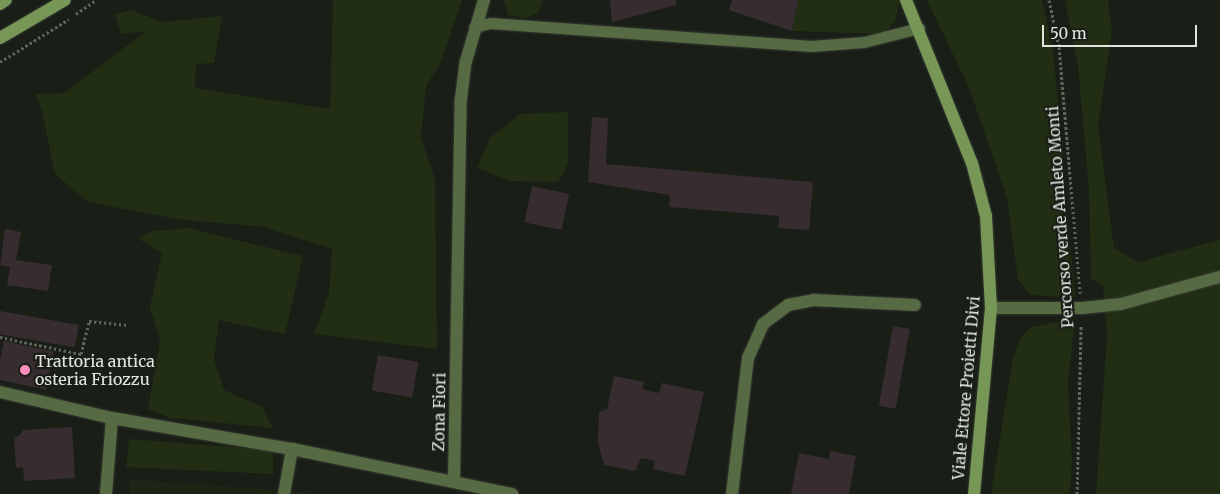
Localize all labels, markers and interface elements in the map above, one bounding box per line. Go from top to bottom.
scale bar [1045,15,1200,47]
text: 50 m [1050,24,1087,43]
street label: Percorso verde Amleto Monti [1043,105,1077,329]
street label: Viale Ettore Proietti Divi [948,295,984,481]
place label: Trattoria antica osteria Friozzu [35,351,155,389]
marker: Trattoria antica osteria Friozzu [19,364,31,376]
street label: Zona Fiori [429,372,449,452]

